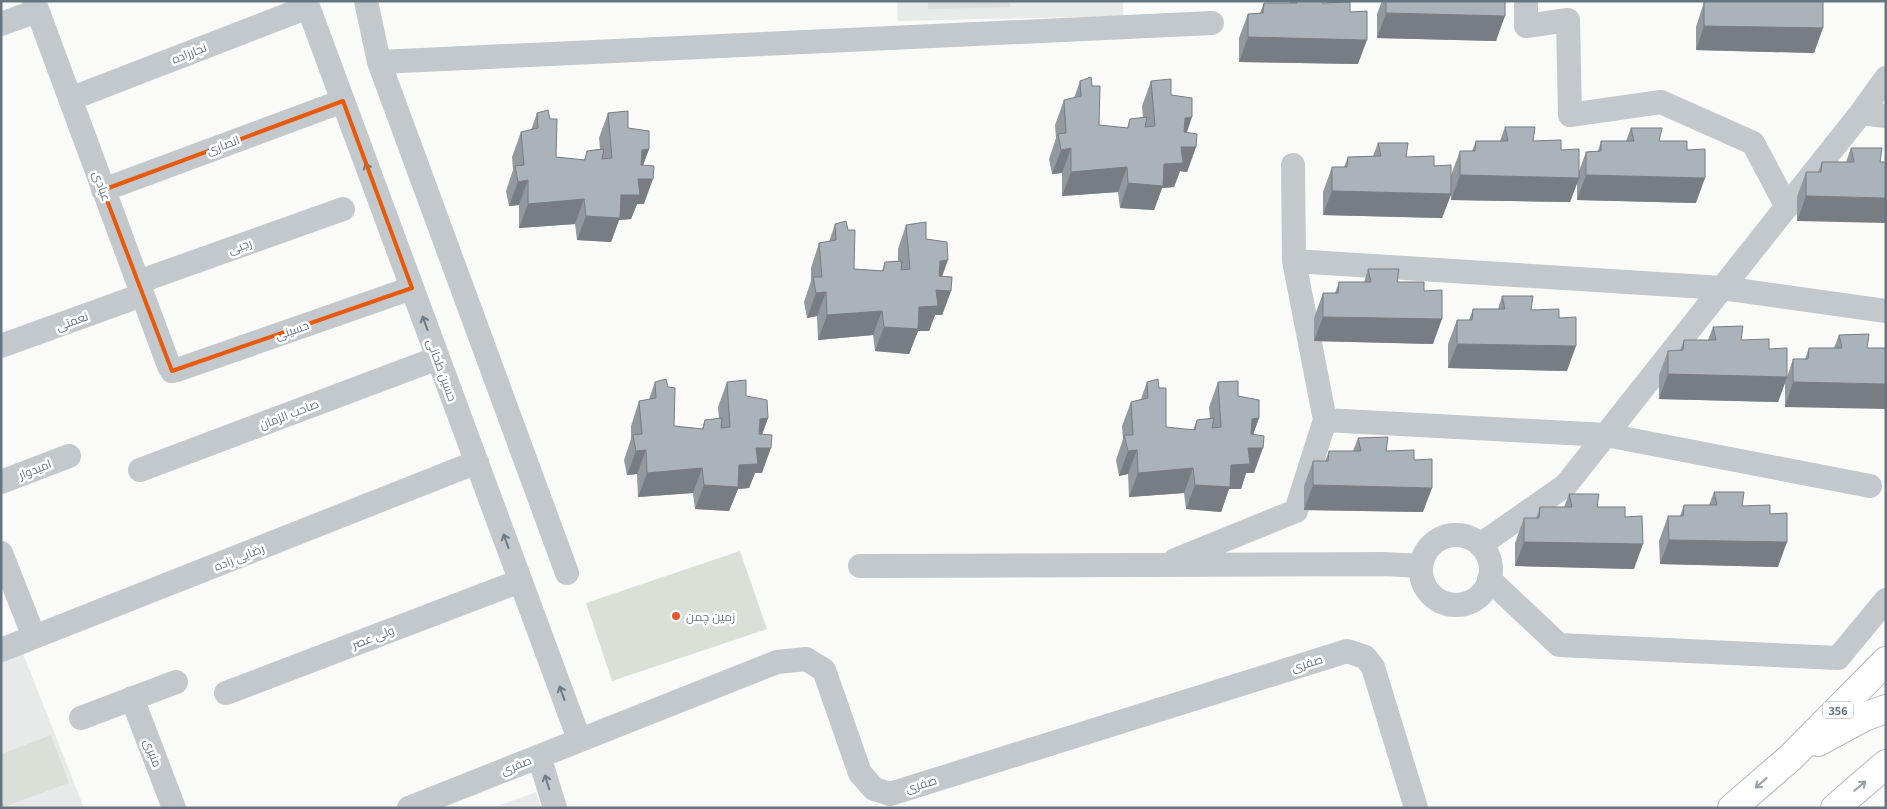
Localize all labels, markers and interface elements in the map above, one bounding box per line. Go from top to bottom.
street label: نجارزاده [169,39,209,67]
street label: انصاری [204,131,242,159]
one-way arrow [363,163,372,179]
street label: عبادی [89,169,115,203]
street label: رجبی [226,234,254,258]
street label: نعمتی [54,307,90,335]
one-way arrow [420,315,429,331]
street label: حسینی [273,316,311,344]
street label: حسین طحانی [423,336,461,404]
street label: صاحب الزمان [257,395,321,433]
street label: امیدوار [15,455,54,483]
one-way arrow [501,534,510,549]
street label: رضایی زاده [211,539,267,575]
place label: زمین چمن [686,608,735,626]
marker: زمین چمن [670,610,682,622]
street label: ولی عصر [348,621,397,653]
street label: صفری [1289,650,1325,676]
one-way arrow [557,686,566,701]
road number: 356 [1823,702,1853,718]
street label: منیری [140,736,166,770]
street label: صفری [498,751,534,779]
street label: صفری [903,771,939,797]
one-way arrow [542,774,552,790]
one-way arrow [1754,777,1767,789]
one-way arrow [1854,780,1867,792]

